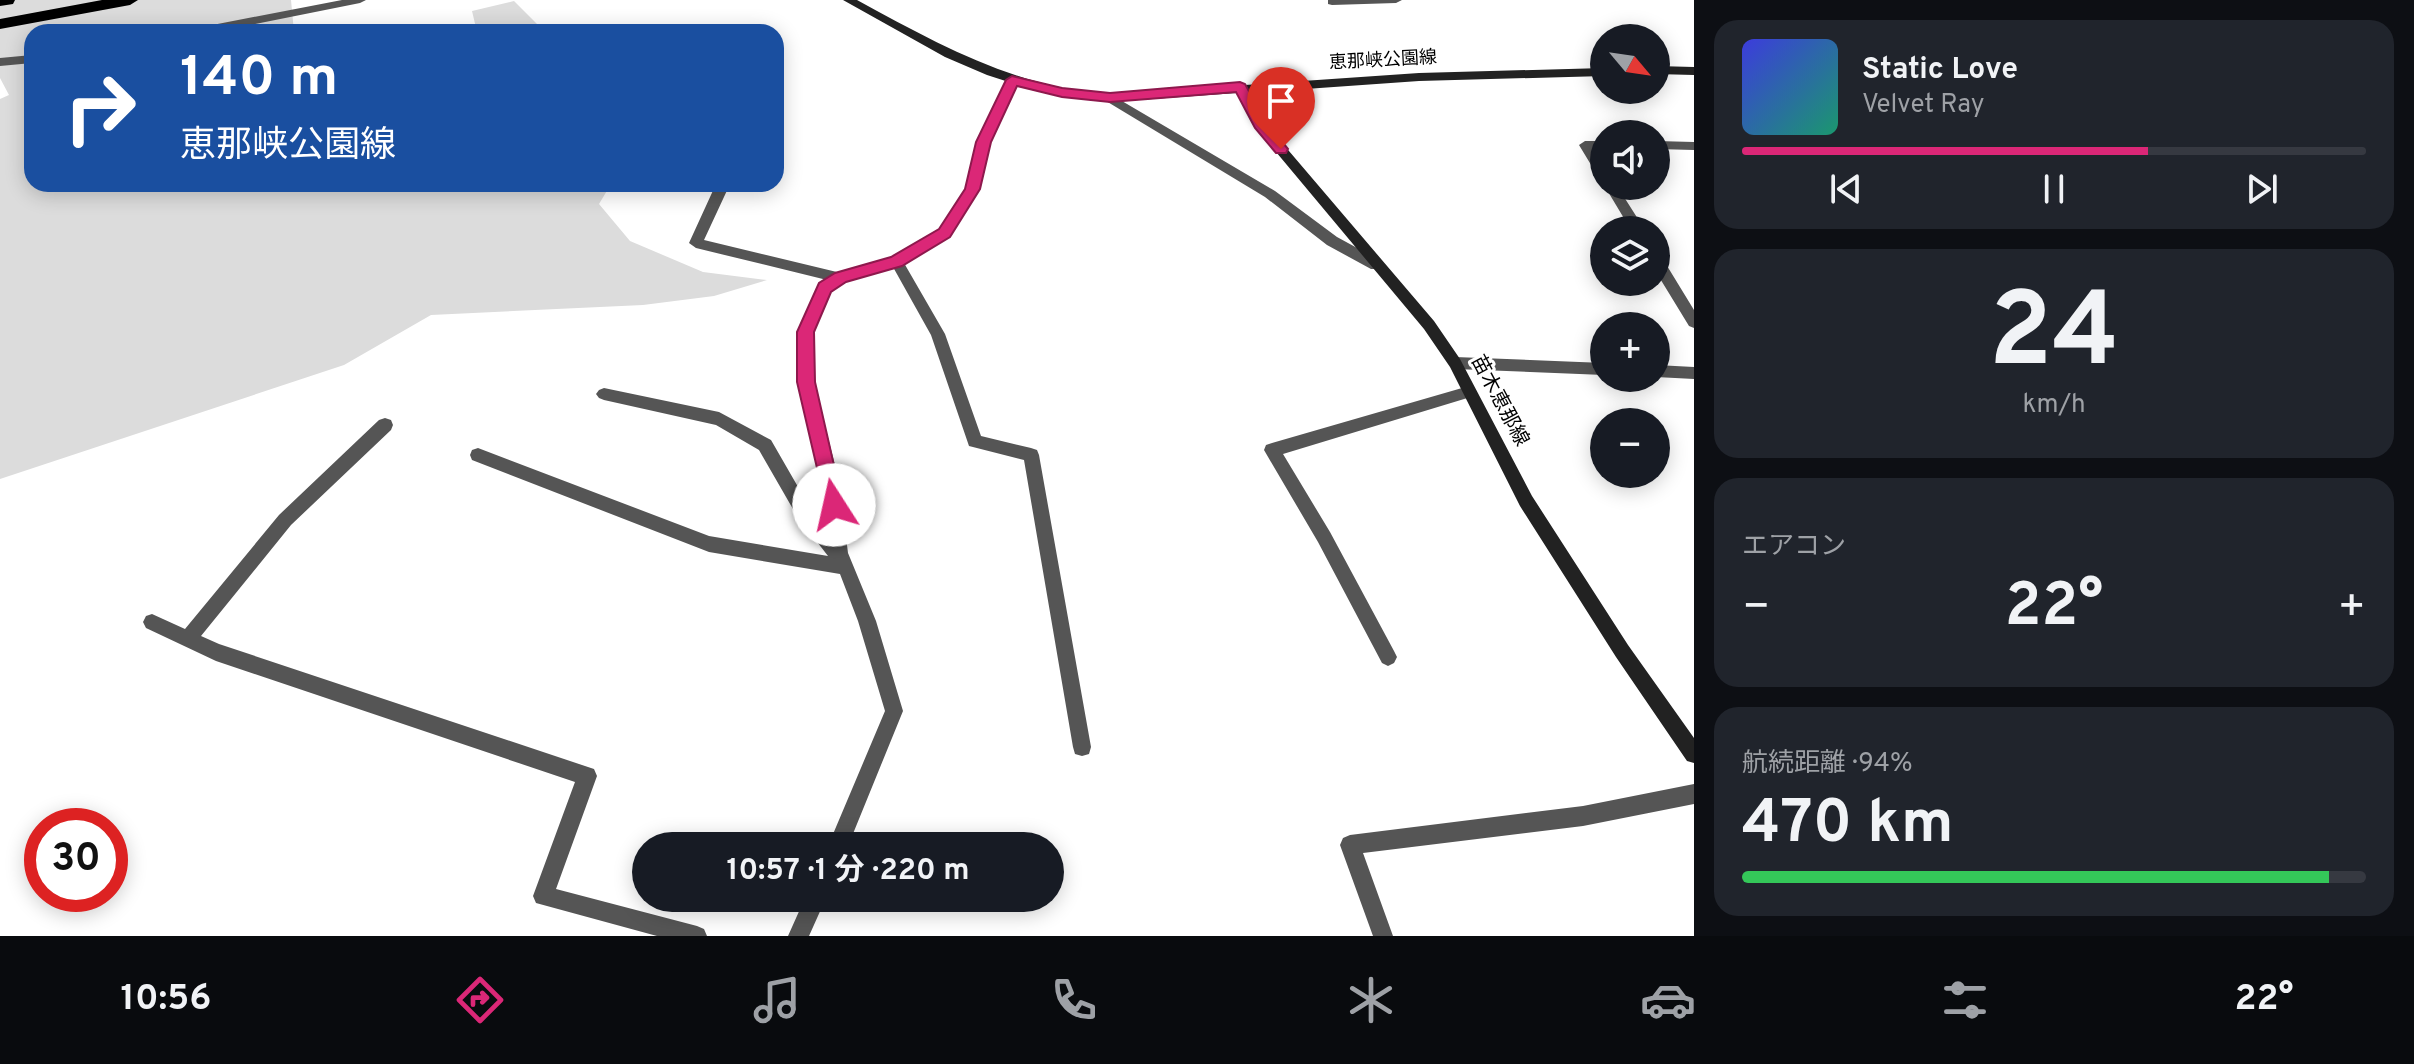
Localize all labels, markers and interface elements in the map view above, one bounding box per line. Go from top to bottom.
north arrow [1590,24,1670,104]
map controls [1590,24,1670,488]
text: 140 m [180,45,338,115]
street label: 恵那峡公園線 [1328,47,1438,75]
text: Static Love [1862,52,2018,89]
icon: right [48,56,152,160]
pin [1247,67,1315,149]
icon: arrive [1259,79,1303,123]
text: Velvet Ray [1862,89,1985,122]
button: sound [1590,120,1670,200]
text: 恵那峡公園線 [180,124,396,170]
icon: previous [1824,167,1868,211]
icon: pause [2032,167,2076,211]
icon: next [2240,167,2284,211]
button: layers [1590,216,1670,296]
text: 24 [1989,271,2119,403]
button: + [1590,312,1670,392]
street label: 苗木恵那線 [1464,351,1534,451]
text: km/h [2022,389,2086,422]
button: − [1590,408,1670,488]
position arrow [792,463,876,547]
text: エアコン [1742,531,1846,564]
text: 22° [2005,571,2103,647]
text: − [1742,581,1770,637]
text: + [2338,581,2366,637]
text: 航続距離 · 94% [1742,748,1913,781]
text: 470 km [1742,788,1954,864]
speed limit sign: 30 [24,808,128,912]
text: 10:57 · 1 分 · 220 m [726,853,970,890]
icon: directions [452,972,508,1028]
icon: music [749,972,805,1028]
icon: phone [1046,972,1102,1028]
icon: climate [1343,972,1399,1028]
icon: car [1640,972,1696,1028]
icon: filters [1937,972,1993,1028]
text: 10:56 [121,977,211,1023]
text: 22° [2234,977,2293,1023]

